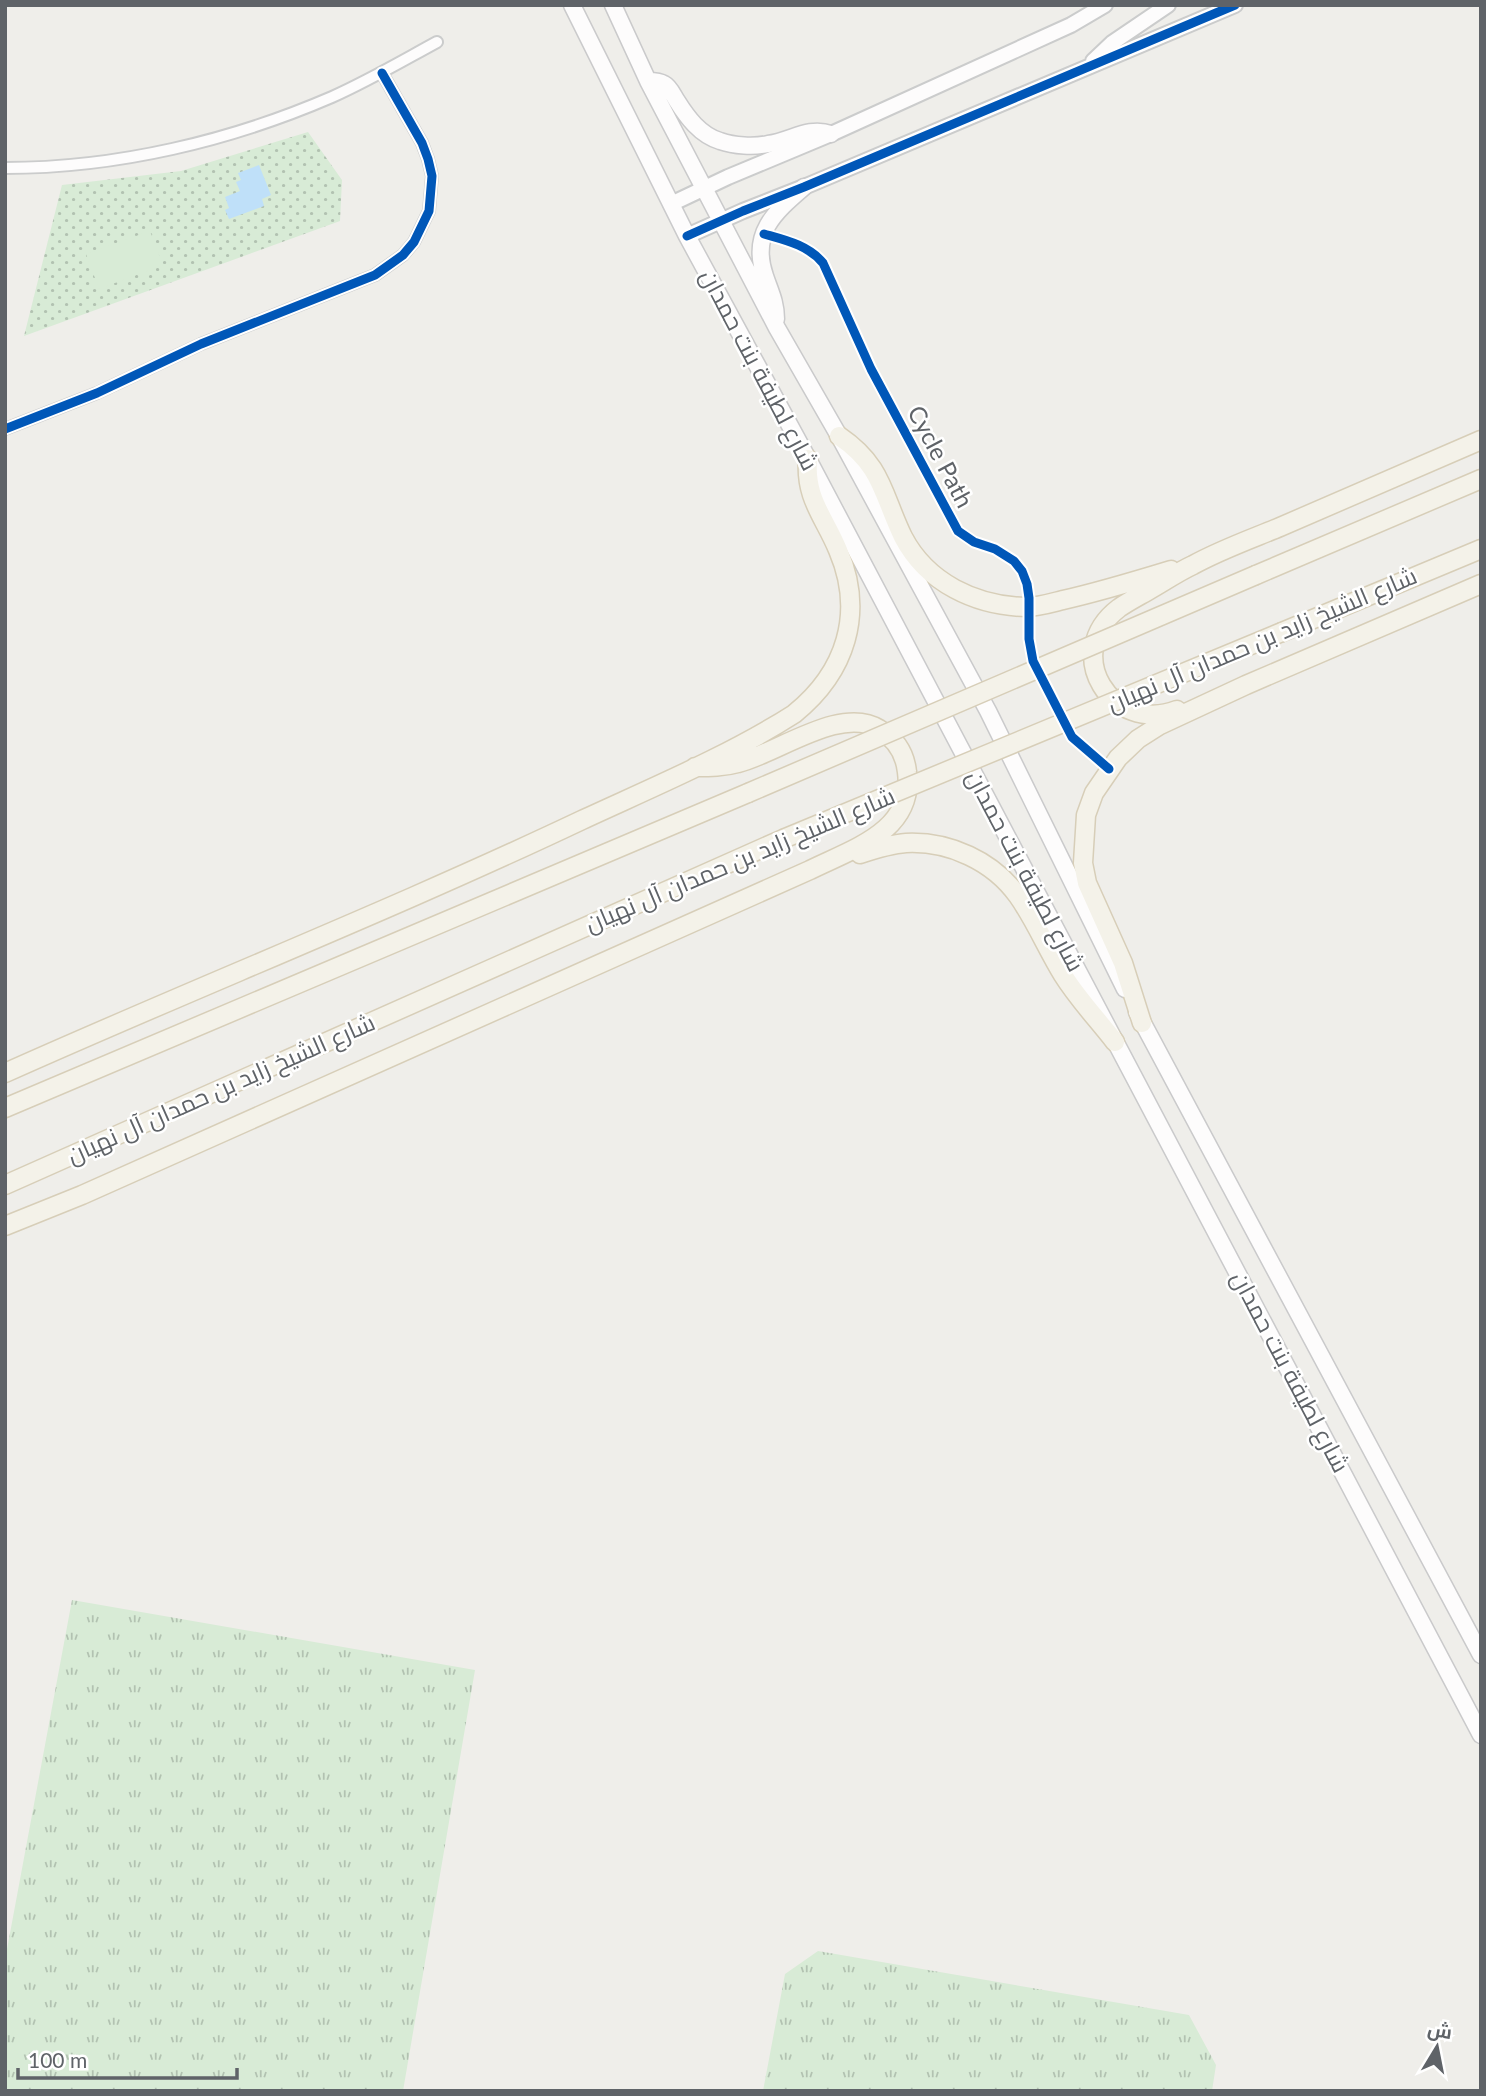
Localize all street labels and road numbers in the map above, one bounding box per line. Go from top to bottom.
street label: شارع لطيفة بنت حمدان [692,264,826,476]
street label: Cycle Path [902,400,980,512]
street label: شارع الشيخ زايد بن حمدان آل نهيان [1102,560,1422,720]
street label: شارع لطيفة بنت حمدان [958,765,1092,977]
street label: شارع الشيخ زايد بن حمدان آل نهيان [580,780,900,940]
street label: شارع الشيخ زايد بن حمدان آل نهيان [62,1006,380,1172]
street label: شارع لطيفة بنت حمدان [1223,1266,1357,1478]

